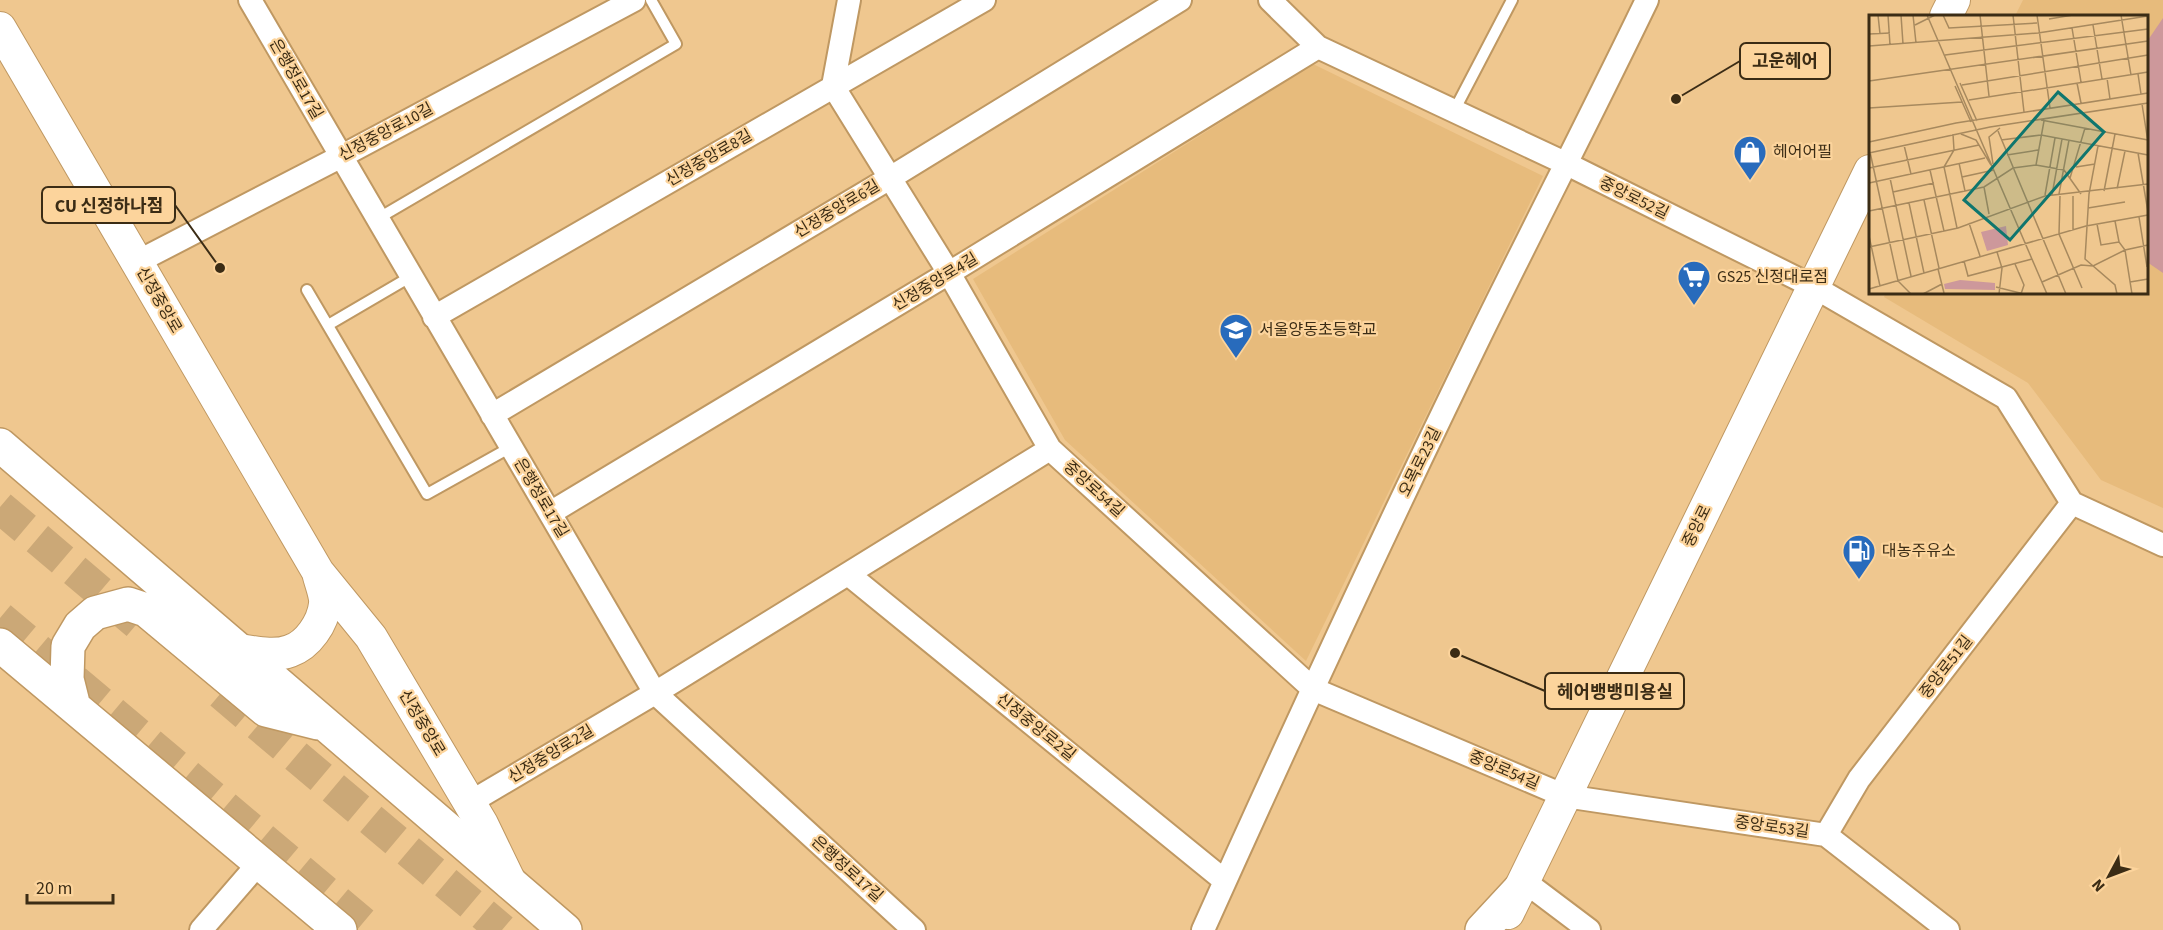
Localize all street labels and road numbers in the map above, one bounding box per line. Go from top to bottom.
street label: 은행정로17길 [264,35,328,123]
street label: 신정중앙로10길 [335,98,437,166]
street label: 신정중앙로8길 [662,124,756,192]
street label: 중앙로52길 [1596,172,1672,224]
street label: 신정중앙로6길 [790,175,884,243]
street label: 신정중앙로4길 [888,248,982,316]
street label: 신정중앙로 [131,263,187,338]
street label: 오목로23길 [1394,424,1446,500]
street label: 은행정로17길 [509,454,573,542]
street label: 중앙로54길 [1059,456,1129,522]
street label: 중앙로 [1677,501,1717,551]
street label: 중앙로51길 [1914,631,1978,703]
street label: 신정중앙로 [394,686,451,760]
street label: 신정중앙로2길 [992,688,1080,766]
street label: 신정중앙로2길 [504,720,598,788]
street label: 중앙로54길 [1465,745,1543,795]
street label: 중앙로53길 [1733,811,1811,843]
street label: 은행정로17길 [806,831,888,907]

